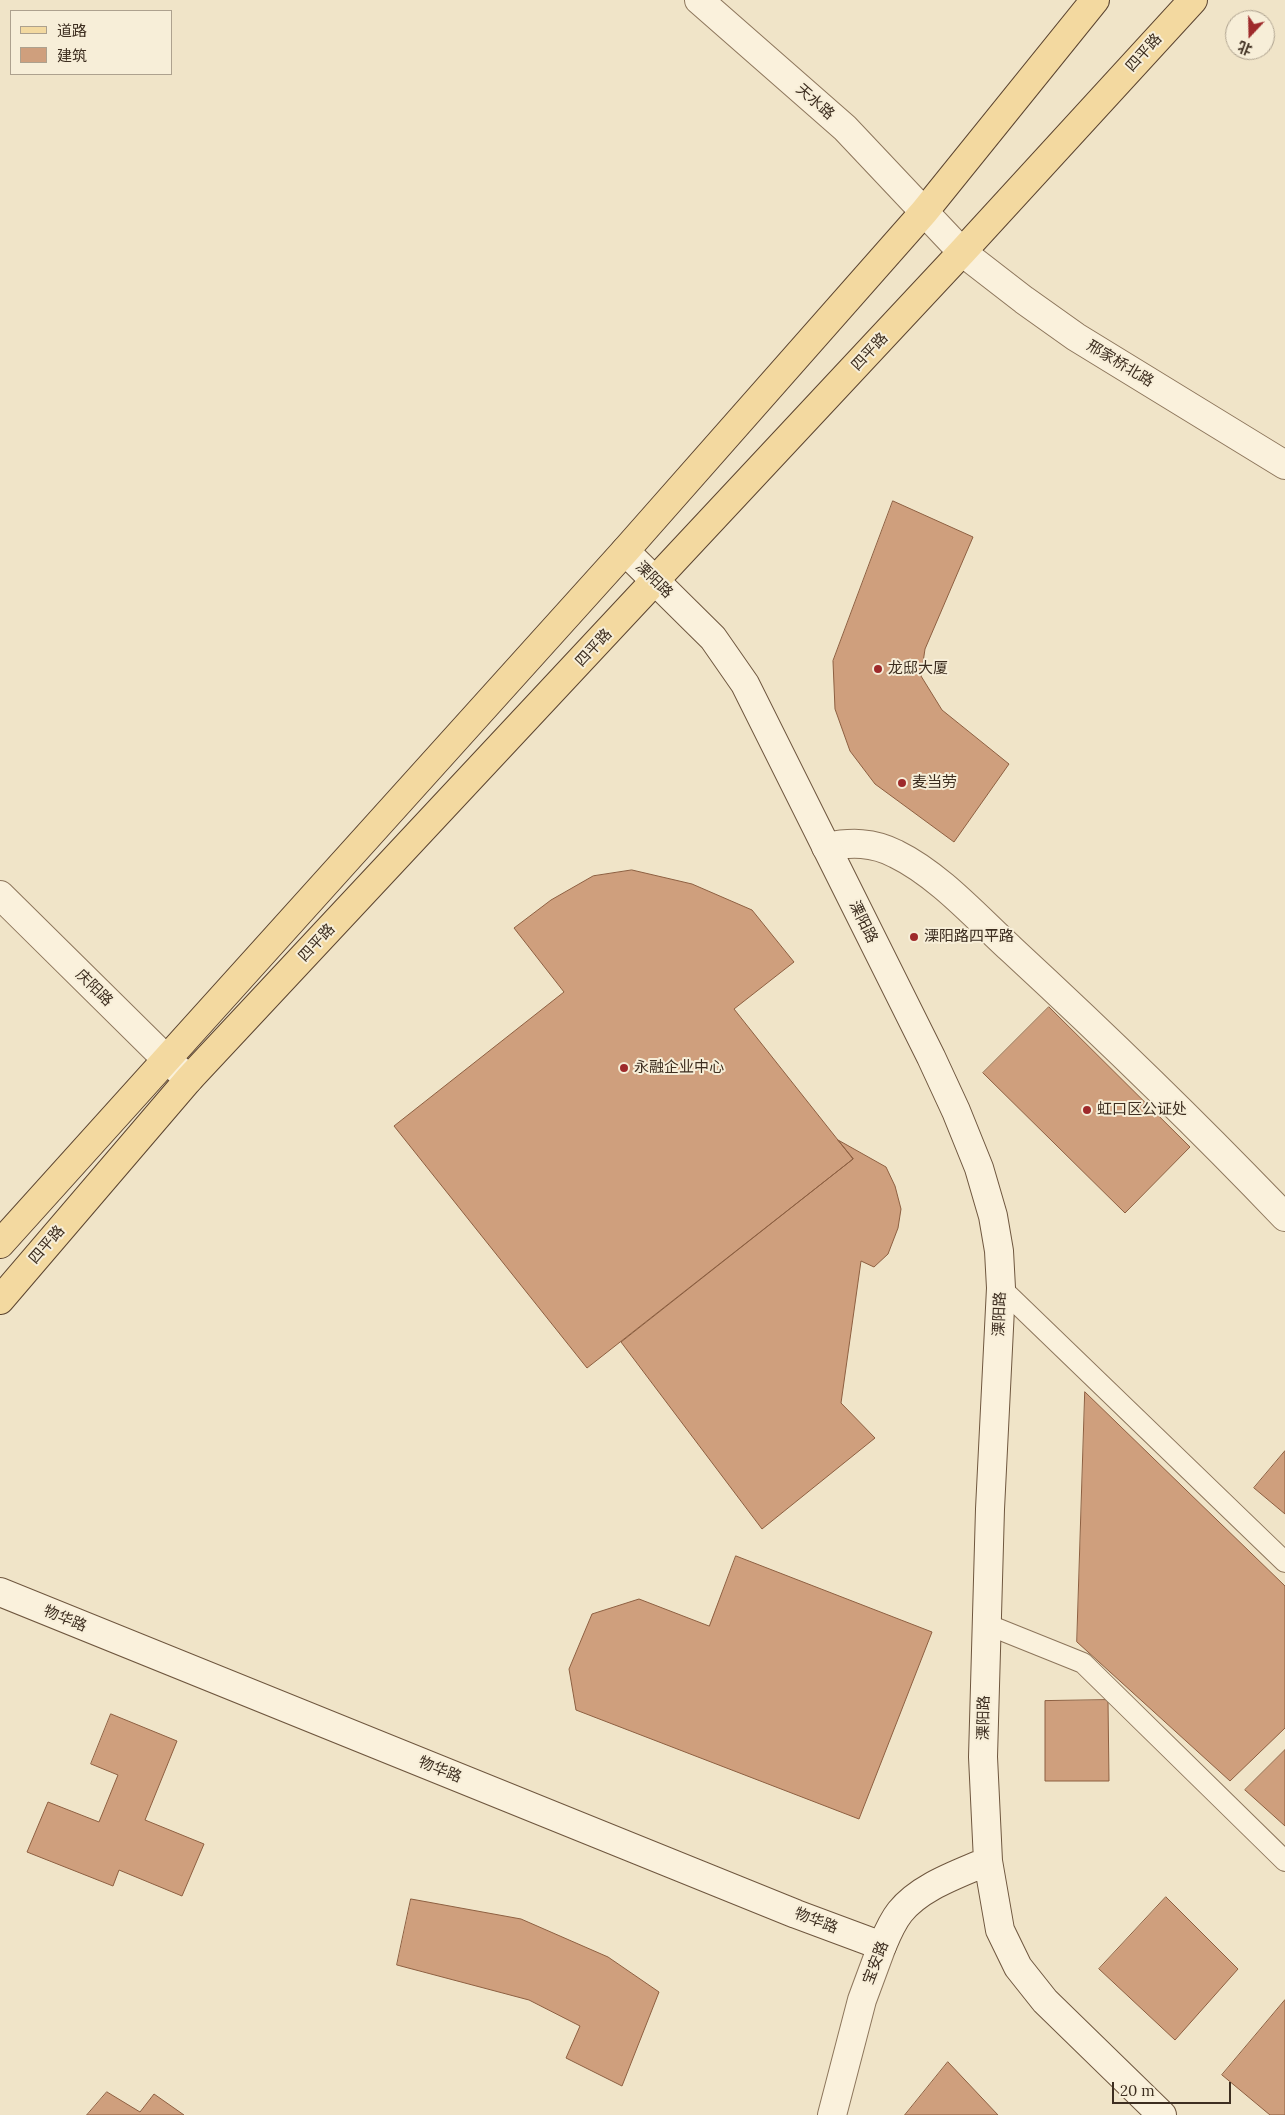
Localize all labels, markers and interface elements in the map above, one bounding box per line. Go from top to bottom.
legend [10,10,172,75]
north arrow [1225,10,1275,60]
text: 道路 [57,21,87,40]
street label: 四平路 [1122,30,1166,76]
text: 北 [1235,37,1255,59]
text: 建筑 [57,46,87,65]
street label: 天水路 [792,80,838,124]
street label: 四平路 [848,329,892,375]
street label: 邢家桥北路 [1083,337,1157,391]
street label: 溧阳路 [632,558,676,602]
street label: 四平路 [572,625,616,671]
place label: 龙邸大厦 [888,660,948,678]
marker: 龙邸大厦 [872,663,884,675]
place label: 麦当劳 [912,774,957,792]
marker: 麦当劳 [896,777,908,789]
street label: 溧阳路 [845,898,881,946]
street label: 四平路 [295,920,339,966]
place label: 溧阳路四平路 [924,928,1014,946]
marker: 溧阳路四平路 [908,931,920,943]
street label: 庆阳路 [72,966,116,1010]
place label: 永融企业中心 [634,1059,724,1077]
marker: 永融企业中心 [618,1062,630,1074]
place label: 虹口区公证处 [1097,1101,1187,1119]
marker: 虹口区公证处 [1081,1104,1093,1116]
street label: 四平路 [25,1222,69,1268]
street label: 溧阳路 [990,1291,1010,1337]
street label: 物华路 [41,1602,89,1636]
street label: 溧阳路 [975,1695,993,1741]
street label: 物华路 [416,1753,464,1787]
street label: 物华路 [792,1905,840,1937]
street label: 宝安路 [860,1939,892,1987]
scale bar [1115,2072,1234,2104]
text: 20 m [1120,2081,1155,2100]

